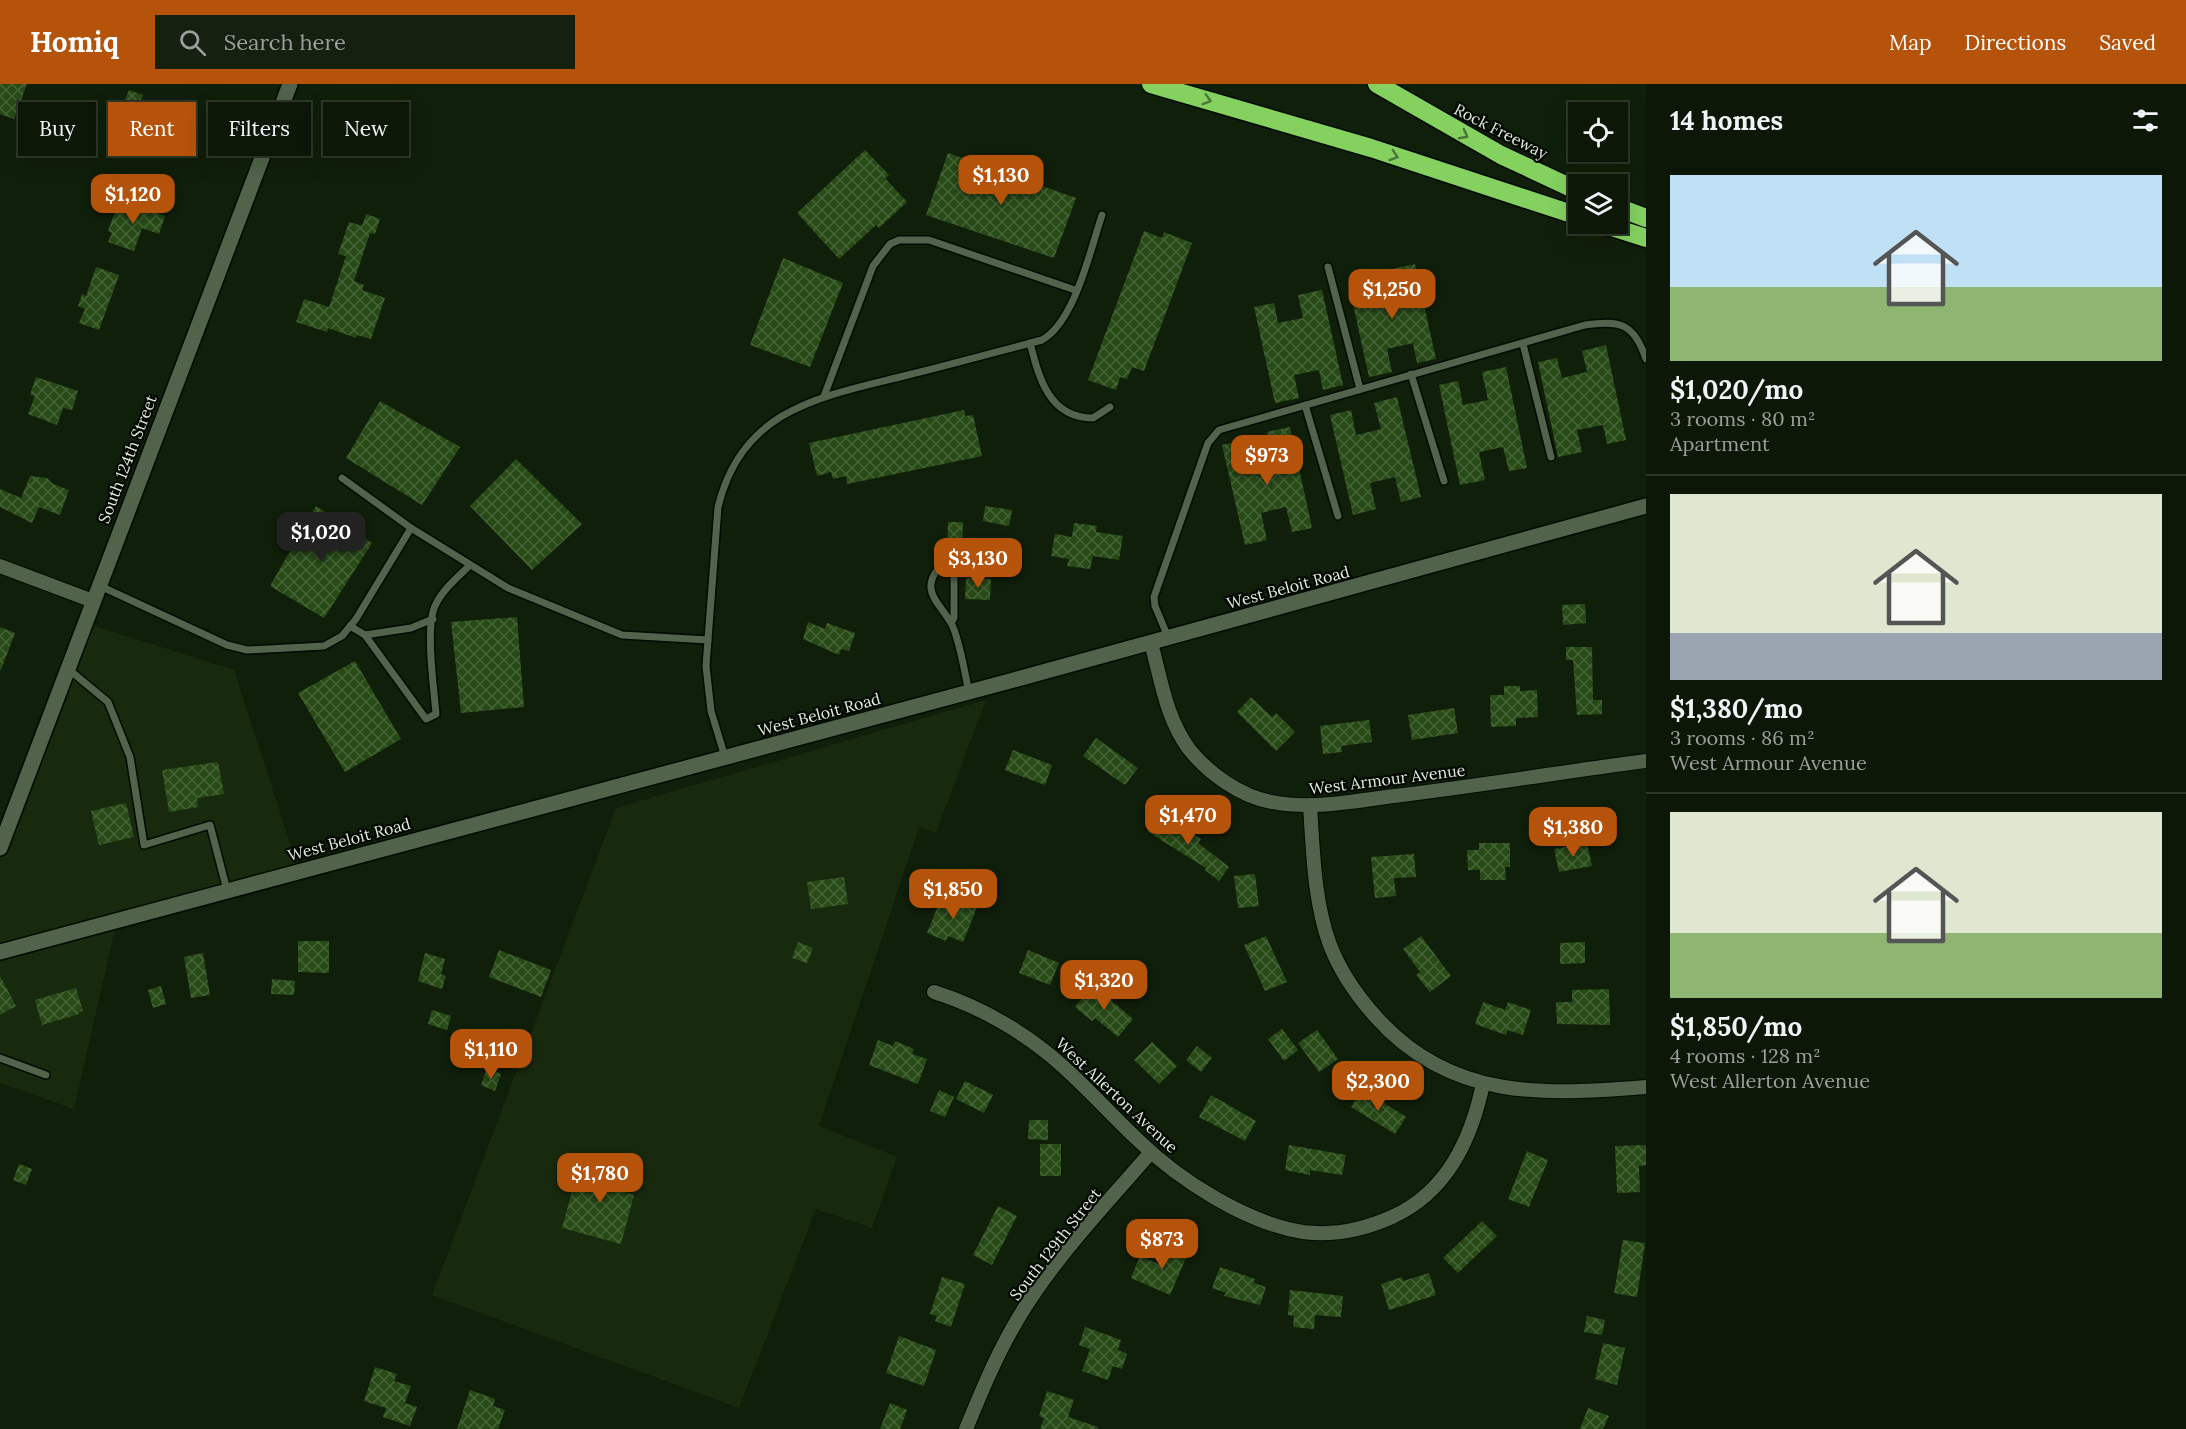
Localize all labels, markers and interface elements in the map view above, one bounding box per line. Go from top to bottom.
search box [155,15,575,69]
text: Homiq [30,24,119,60]
icon: search [176,26,209,59]
text: Search here [224,28,346,56]
text: Map [1889,29,1932,56]
text: Directions [1965,29,2066,56]
text: Saved [2099,29,2156,56]
one-way arrow [1202,93,1212,105]
street label: Rock Freeway [1451,99,1552,163]
chip: Buy [18,102,96,156]
chip: Rent [108,102,196,156]
chip: Filters [208,102,311,156]
chip: New [323,102,409,156]
map controls [1568,102,1628,234]
button: locate [1568,102,1628,162]
text: 14 homes [1670,104,1783,137]
icon: filters [2129,104,2162,137]
one-way arrow [1457,128,1468,139]
one-way arrow [1388,149,1399,161]
pin: $1,130 [952,155,1050,206]
text: $1,130 [973,162,1029,187]
pin: $1,120 [84,174,182,225]
button: layers [1568,174,1628,234]
text: $1,120 [105,181,161,206]
icon: home [1862,214,1970,322]
pin: $1,250 [1343,269,1441,320]
text: $1,250 [1362,276,1422,301]
text: $1,020/mo [1670,373,1803,406]
street label: South 124th Street [93,391,161,526]
text: 3 rooms · 80 m² [1670,406,1815,431]
text: Apartment [1670,431,1770,456]
pin: $973 [1231,435,1303,486]
text: $973 [1245,442,1289,467]
pin: $1,020 [272,512,370,563]
text: $1,020 [291,519,351,544]
icon: home [1862,533,1970,641]
pin: $3,130 [929,538,1027,589]
text: $3,130 [948,545,1008,570]
street label: West Beloit Road [1224,561,1352,613]
street label: West Beloit Road [755,688,883,740]
text: $1,380/mo [1670,692,1803,725]
text: 3 rooms · 86 m² [1670,725,1815,750]
text: West Armour Avenue [1670,750,1867,775]
street label: West Armour Avenue [1308,759,1467,799]
pin: $1,470 [1139,795,1237,846]
text: $1,470 [1159,802,1217,827]
pin: $1,380 [1524,807,1622,858]
street label: West Beloit Road [285,813,413,865]
text: $1,380 [1543,814,1603,839]
icon: home [1862,851,1970,959]
pin: $1,850 [904,869,1002,920]
text: $1,850 [923,876,983,901]
pin: $1,320 [1055,960,1153,1011]
text: $1,320 [1074,967,1134,992]
text: $1,850/mo [1670,1010,1802,1043]
pin: $1,110 [442,1029,540,1080]
street label: West Allerton Avenue [1052,1033,1183,1157]
text: $1,110 [464,1036,518,1061]
text: 4 rooms · 128 m² [1670,1043,1821,1068]
pin: $2,300 [1329,1061,1427,1112]
text: $2,300 [1346,1068,1410,1093]
text: West Allerton Avenue [1670,1068,1870,1093]
pin: $1,780 [551,1153,649,1204]
text: $1,780 [571,1160,629,1185]
street label: South 129th Street [1005,1183,1106,1304]
pin: $873 [1126,1219,1198,1270]
text: $873 [1140,1226,1184,1251]

